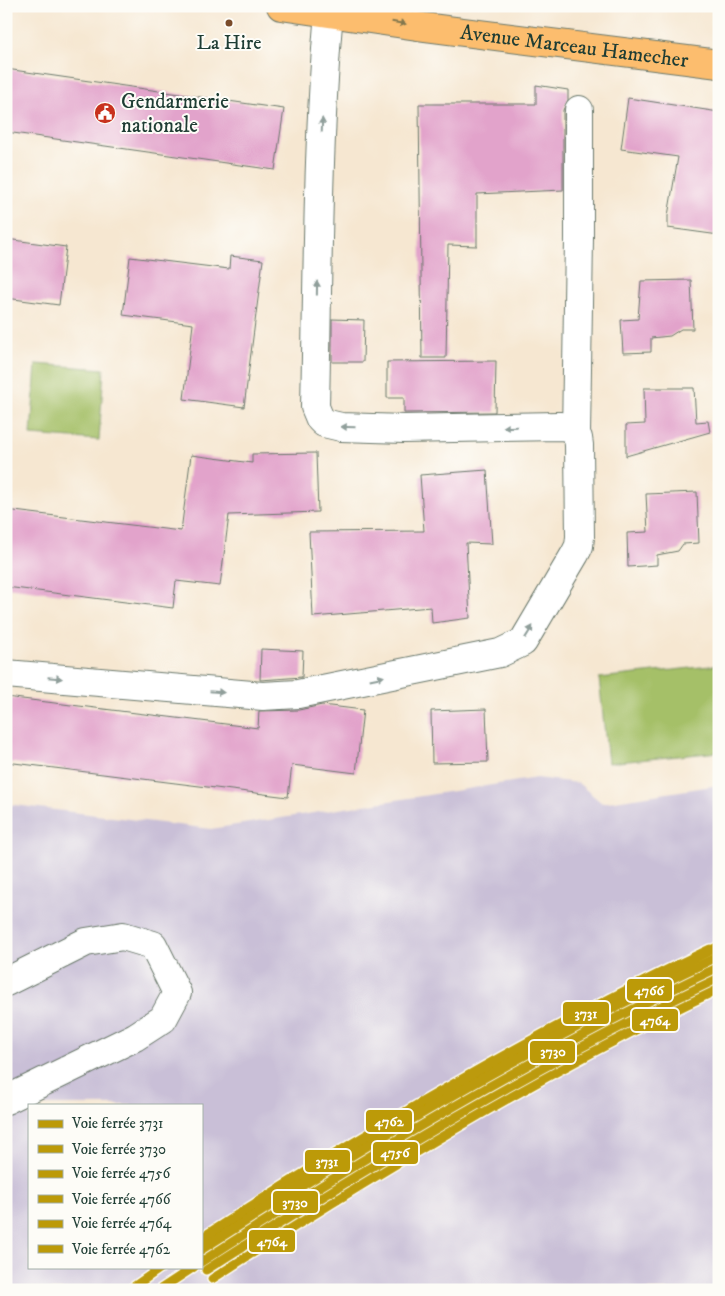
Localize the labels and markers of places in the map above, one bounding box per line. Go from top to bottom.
marker: La Hire [224,18,234,28]
place label: La Hire [197,31,261,56]
place label: Gendarmerie nationale [121,89,229,139]
public building icon: Gendarmerie nationale [93,101,117,125]

